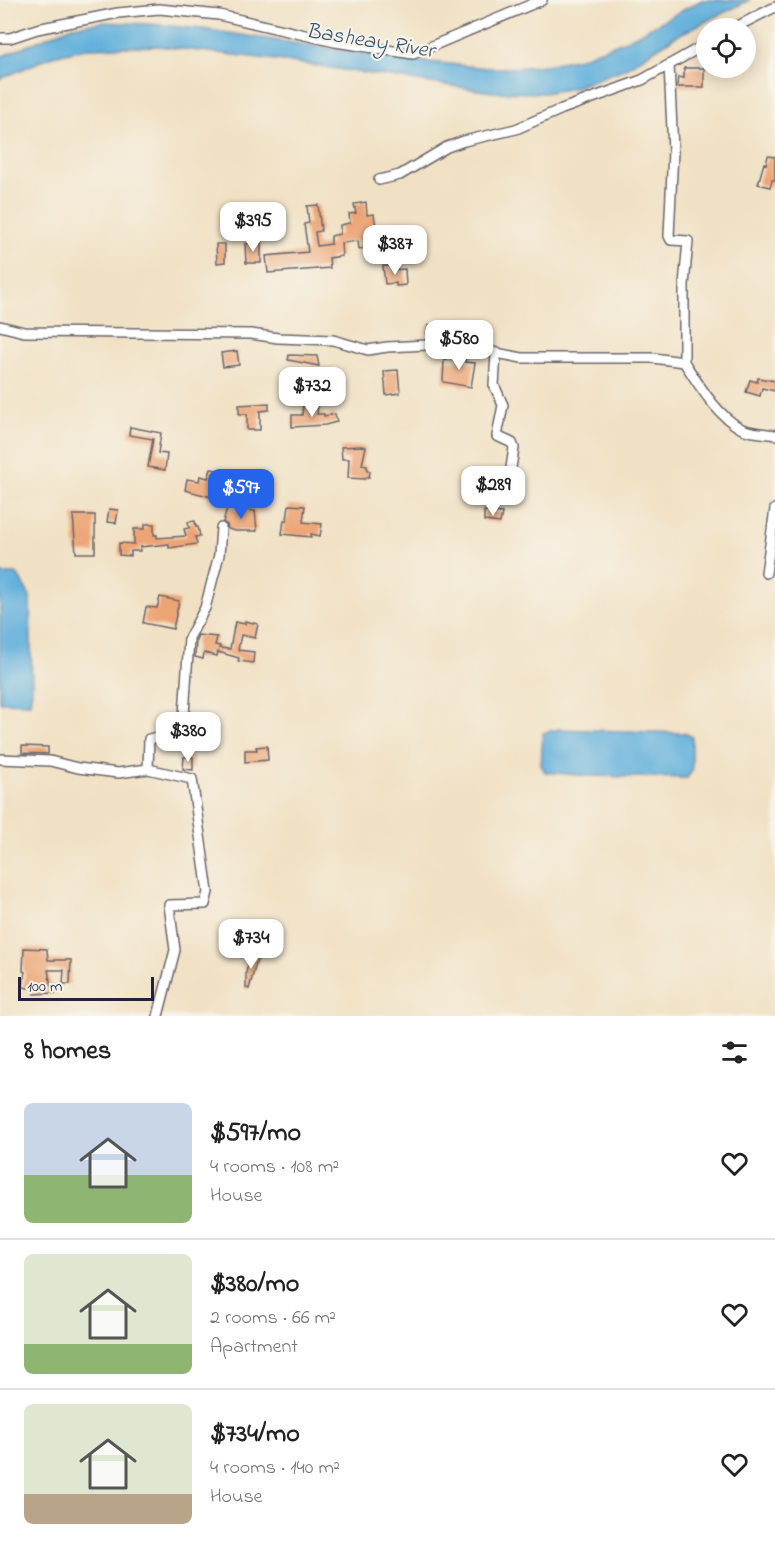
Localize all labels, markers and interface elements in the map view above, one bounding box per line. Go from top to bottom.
water label: Basheay River [303,16,440,68]
map controls [696,18,756,78]
button: locate [696,18,756,78]
pin: $395 [217,202,289,253]
text: $395 [234,207,272,236]
pin: $387 [359,225,431,276]
text: $387 [377,230,413,259]
pin: $580 [423,320,495,371]
text: $580 [439,325,479,354]
pin: $732 [276,367,348,418]
text: $732 [293,372,331,401]
pin: $289 [457,466,529,517]
pin: $597 [205,469,277,520]
text: $289 [475,471,511,500]
text: $597 [222,474,260,503]
pin: $380 [152,712,224,763]
text: $380 [170,717,206,746]
pin: $734 [215,919,287,970]
text: $734 [233,924,269,953]
scale bar [18,974,154,1001]
text: 100 m [27,975,62,999]
text: 8 homes [24,1033,111,1071]
icon: filters [718,1036,751,1069]
text: $597/mo [210,1115,301,1153]
icon: home [72,1127,144,1199]
icon: heart [718,1147,751,1180]
text: 4 rooms · 108 m² [210,1153,339,1182]
text: House [210,1182,263,1211]
text: $380/mo [210,1266,299,1304]
icon: home [72,1278,144,1350]
icon: heart [718,1298,751,1331]
text: 2 rooms · 66 m² [210,1304,336,1333]
text: Apartment [210,1333,298,1362]
text: $734/mo [210,1416,300,1454]
icon: home [72,1428,144,1500]
icon: heart [718,1448,751,1481]
text: 4 rooms · 140 m² [210,1454,340,1483]
text: House [210,1483,263,1512]

